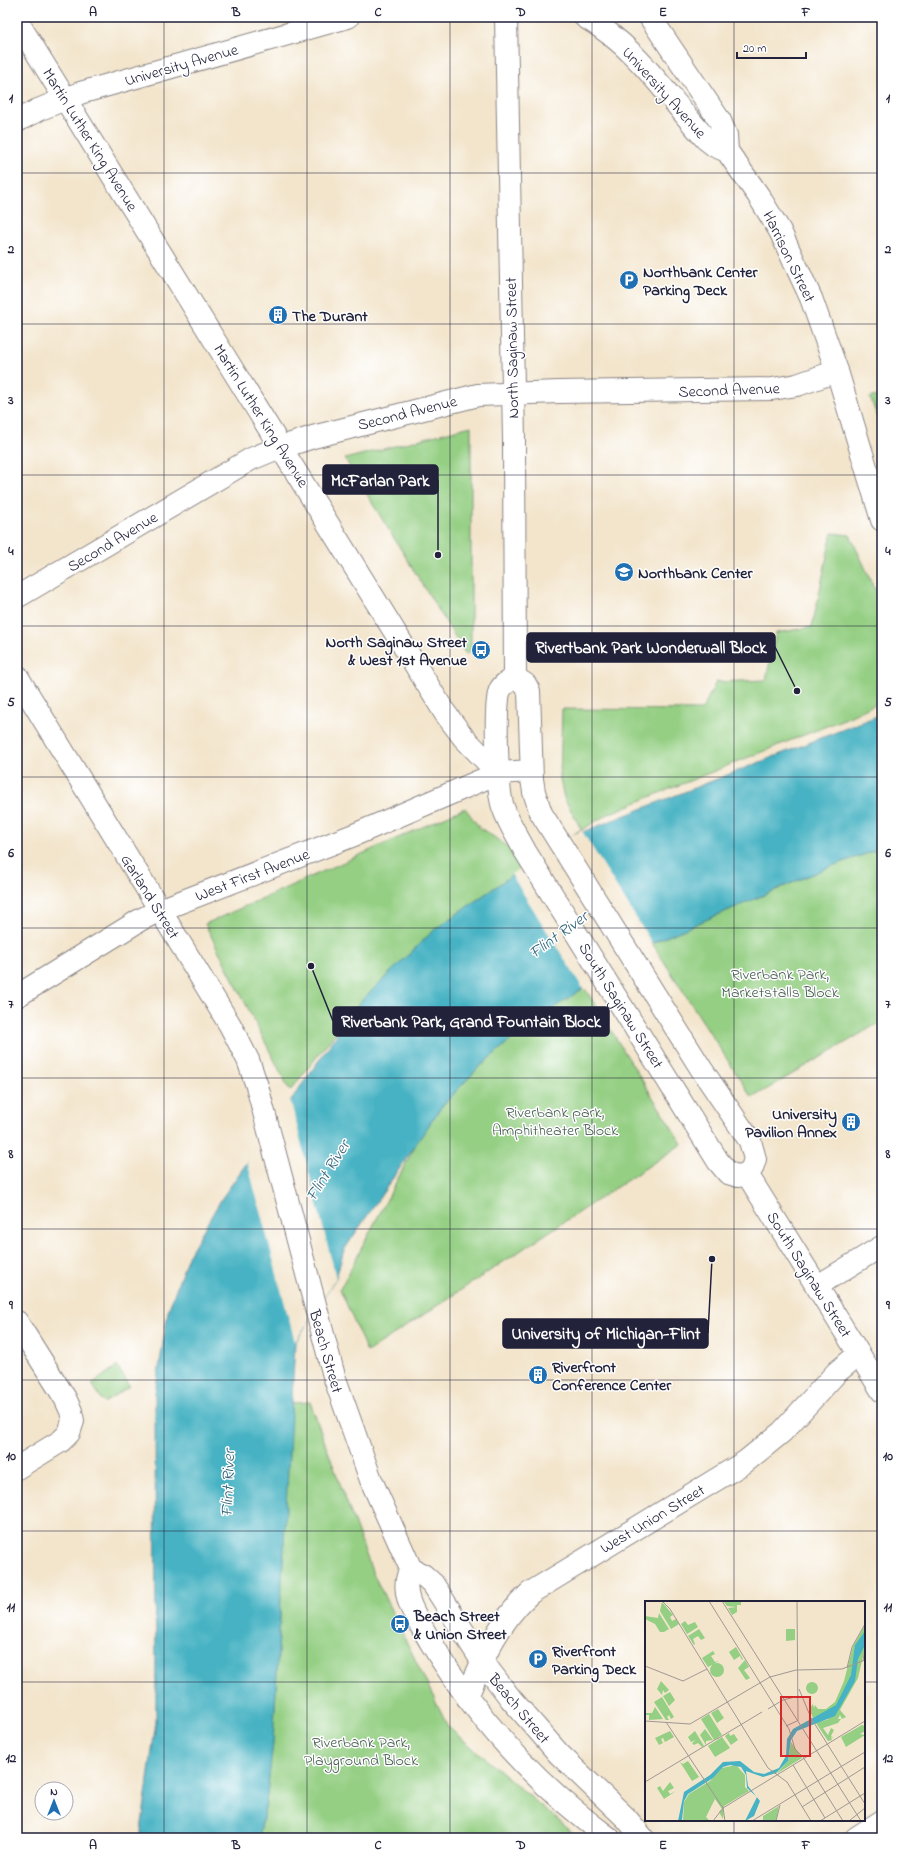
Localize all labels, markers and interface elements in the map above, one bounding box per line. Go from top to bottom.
text: A [89,3,97,22]
text: B [231,3,241,22]
text: C [374,3,382,22]
text: D [515,3,526,22]
text: E [659,3,667,22]
text: F [801,3,811,22]
scale bar [737,34,806,60]
street label: University Avenue [122,38,242,94]
text: 20 m [743,40,766,58]
street label: University Avenue [616,42,712,145]
street label: Martin Luther King Avenue [35,64,144,217]
text: 1 [9,89,14,108]
text: 1 [886,89,891,108]
street label: Harrison Street [756,207,821,307]
text: 2 [7,240,15,259]
text: 2 [884,240,892,259]
place label: Northbank Center Parking Deck [643,261,758,304]
parking icon: Northbank Center Parking Deck [618,269,640,291]
street label: North Saginaw Street [500,276,526,419]
building icon: The Durant [267,304,289,326]
place label: The Durant [292,305,368,329]
street label: Martin Luther King Avenue [206,340,315,493]
street label: Second Avenue [678,377,781,405]
street label: Second Avenue [355,390,460,438]
text: 3 [7,391,14,410]
text: 3 [884,391,891,410]
callout: McFarlan Park [323,465,438,494]
text: McFarlan Park [331,469,430,494]
street label: Second Avenue [63,506,163,579]
text: 4 [7,542,14,561]
text: 4 [884,542,891,561]
school or university icon: Northbank Center [613,561,635,583]
place label: Northbank Center [638,562,753,586]
place label: North Saginaw Street & West 1st Avenue [326,631,468,673]
callout: Rivertbank Park Wonderwall Block [527,633,775,662]
text: Rivertbank Park Wonderwall Block [535,636,767,661]
bus stop icon: North Saginaw Street & West 1st Avenue [470,639,492,661]
text: 5 [7,693,15,712]
text: 5 [884,693,892,712]
street label: West First Avenue [192,843,314,909]
text: 6 [7,844,14,863]
text: 6 [884,844,891,863]
street label: Garland Street [114,850,185,945]
water label: Flint River [524,904,596,965]
street label: South Saginaw Street [572,938,669,1074]
park label: Riverbank Park, Marketstalls Block [721,963,840,1005]
text: 7 [8,995,14,1014]
text: 7 [885,995,891,1014]
callout: Riverbank Park, Grand Fountain Block [333,1007,609,1036]
text: Riverbank Park, Grand Fountain Block [341,1010,602,1035]
park label: Riverbank park, Amphitheater Block [492,1101,619,1143]
place label: University Pavilion Annex [745,1103,837,1145]
building icon: University Pavilion Annex [840,1111,862,1133]
water label: Flint River [300,1133,358,1206]
text: 8 [8,1145,14,1164]
text: 8 [885,1145,891,1164]
street label: South Saginaw Street [760,1207,857,1343]
text: 9 [8,1296,14,1315]
text: 9 [885,1296,891,1315]
street label: Beach Street [301,1306,349,1397]
callout: University of Michigan-Flint [503,1319,708,1348]
text: University of Michigan-Flint [512,1322,701,1349]
place label: Riverfront Conference Center [551,1356,672,1398]
building icon: Riverfront Conference Center [527,1364,549,1386]
water label: Flint River [215,1446,242,1517]
text: 10 [6,1447,16,1466]
text: 10 [883,1447,893,1466]
street label: West Union Street [596,1479,711,1561]
text: 11 [7,1598,16,1617]
text: 11 [884,1598,893,1617]
inset map [645,1601,865,1821]
place label: Beach Street & Union Street [413,1605,507,1647]
bus stop icon: Beach Street & Union Street [389,1613,411,1635]
place label: Riverfront Parking Deck [551,1640,637,1683]
parking icon: Riverfront Parking Deck [527,1648,549,1670]
street label: Beach Street [481,1668,556,1750]
park label: Riverbank Park, Playground Block [304,1731,419,1773]
text: 12 [6,1749,17,1768]
text: 12 [883,1749,894,1768]
north arrow [34,1781,74,1821]
text: N [50,1784,58,1800]
text: A [89,1836,97,1855]
text: B [231,1836,241,1855]
text: C [374,1836,382,1855]
text: D [515,1836,526,1855]
text: E [659,1836,667,1855]
text: F [801,1836,811,1855]

